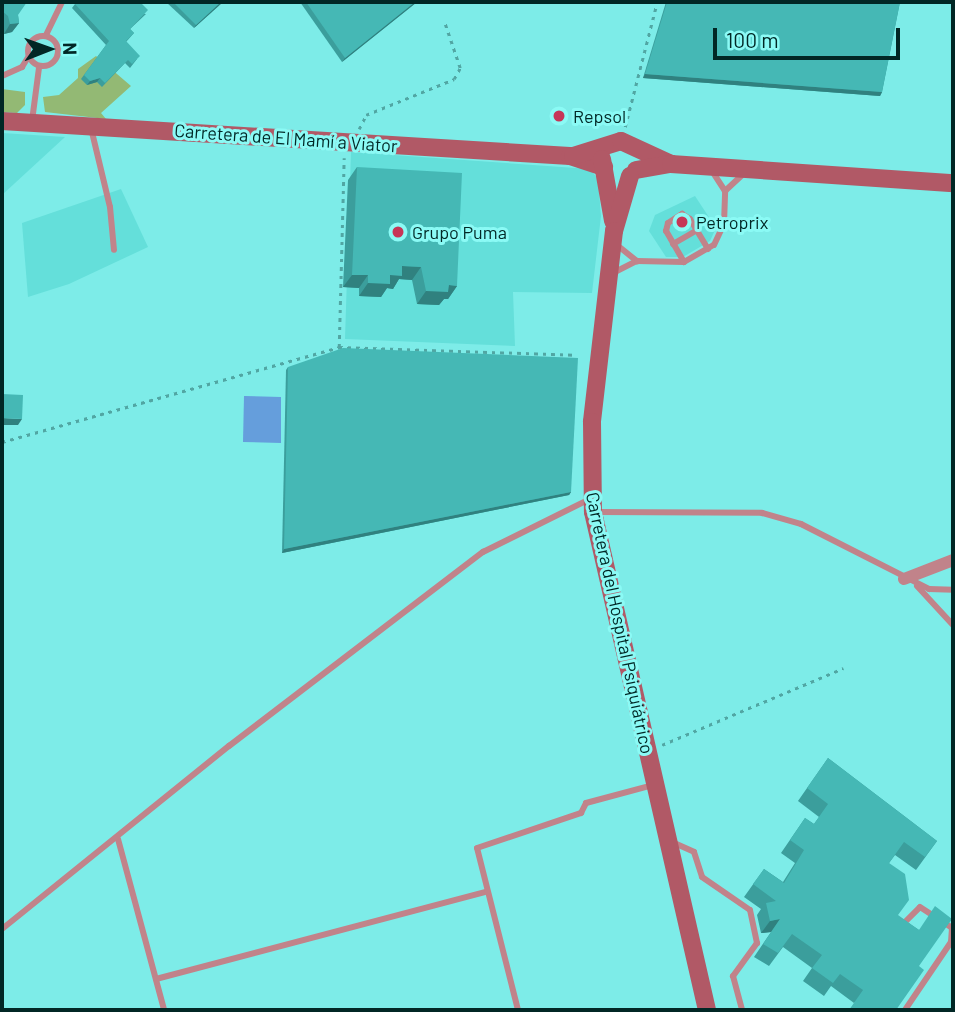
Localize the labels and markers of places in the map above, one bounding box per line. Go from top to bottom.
place label: Repsol [573,105,626,127]
marker: Repsol [551,108,567,124]
place label: Petroprix [696,211,768,233]
marker: Petroprix [674,214,690,230]
place label: Grupo Puma [412,221,507,243]
marker: Grupo Puma [390,224,406,240]

